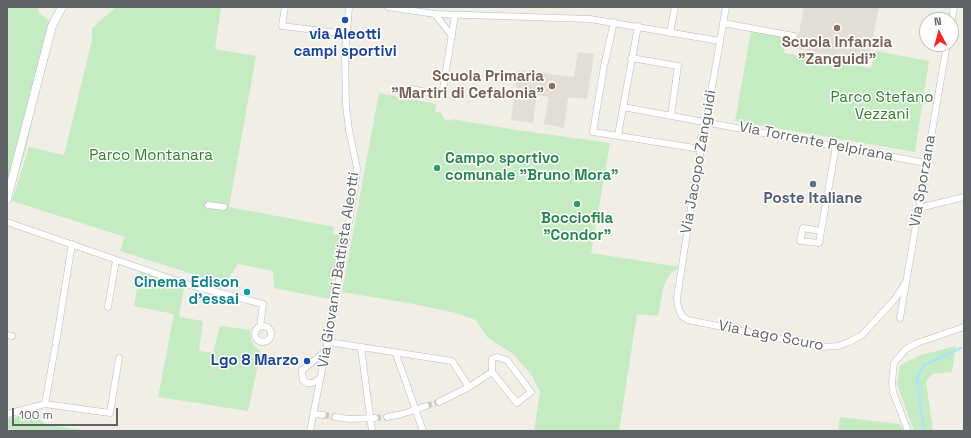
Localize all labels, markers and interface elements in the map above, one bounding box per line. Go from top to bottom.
north arrow [919,12,959,52]
text: N [933,14,942,28]
marker: via Aleotti campi sportivi [340,15,350,25]
marker: Scuola Infanzia "Zanguidi" [832,23,842,33]
place label: via Aleotti campi sportivi [293,26,397,61]
place label: Scuola Infanzia "Zanguidi" [782,34,892,69]
place label: Scuola Primaria "Martiri di Cefalonia" [391,68,544,103]
marker: Scuola Primaria "Martiri di Cefalonia" [547,81,557,91]
street label: Via Jacopo Zanguidi [677,89,721,235]
park label: Parco Stefano Vezzani [831,89,933,124]
street label: Via Torrente Pelpirana [737,118,895,166]
street label: Via Sporzana [906,133,940,229]
park label: Parco Montanara [89,147,213,165]
place label: Campo sportivo comunale "Bruno Mora" [445,150,619,185]
marker: Campo sportivo comunale "Bruno Mora" [432,163,442,173]
street label: Via Giovanni Battista Aleotti [315,171,363,369]
marker: Poste Italiane [808,179,818,189]
place label: Poste Italiane [764,190,862,208]
marker: Bocciofila "Condor" [572,199,582,209]
place label: Bocciofila "Condor" [541,210,613,245]
place label: Cinema Edison d'essai [134,274,239,309]
marker: Cinema Edison d'essai [242,287,252,297]
street label: Via Lago Scuro [717,317,825,355]
place label: Lgo 8 Marzo [211,352,299,370]
marker: Lgo 8 Marzo [302,356,312,366]
scale bar [14,400,120,426]
text: 100 m [19,407,53,423]

